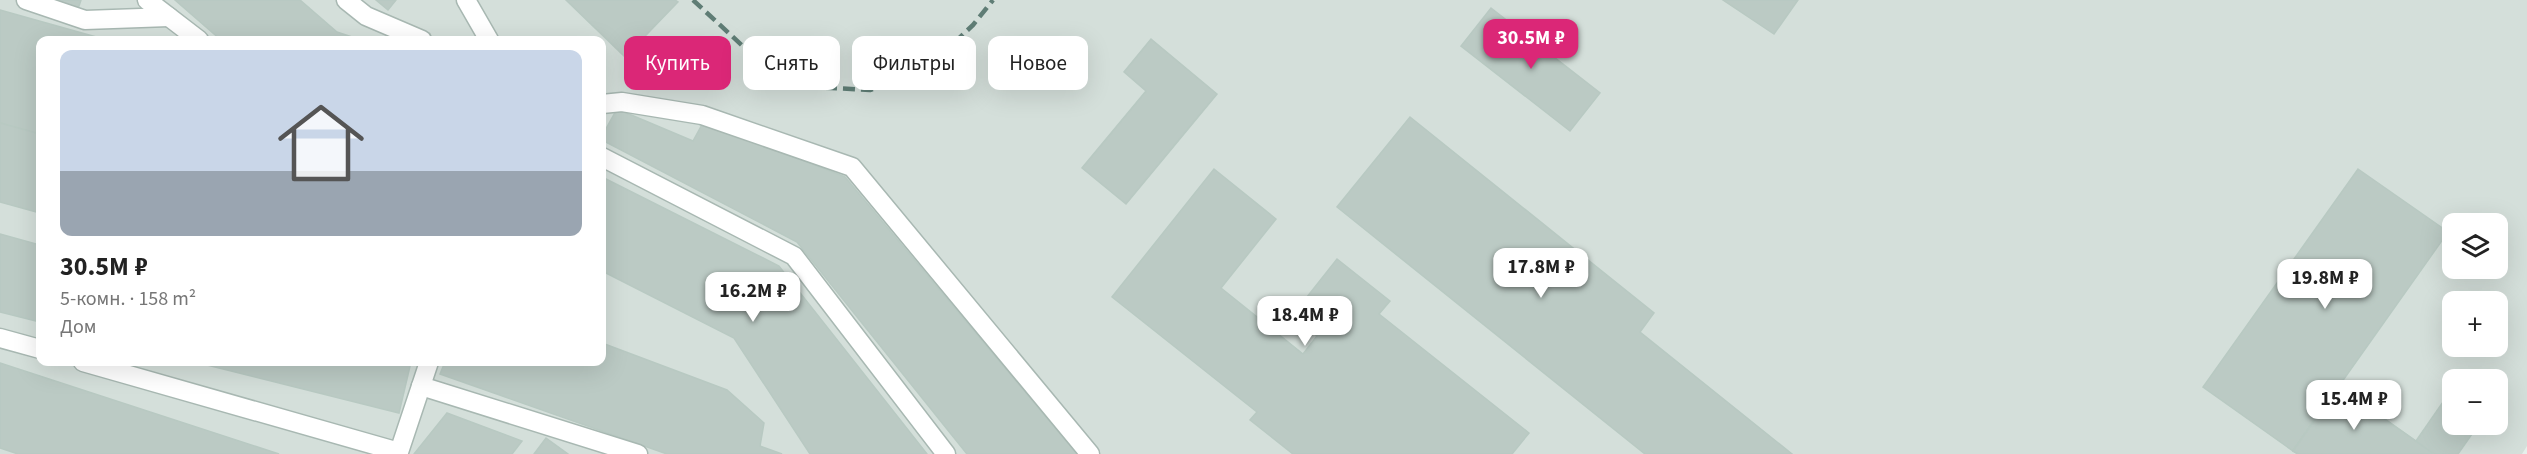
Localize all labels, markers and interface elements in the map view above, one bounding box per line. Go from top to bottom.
pin: 30.5M ₽ [1476,19,1586,70]
text: 30.5M ₽ [1497,24,1565,52]
chip: Купить [624,36,731,90]
chip: Снять [743,36,840,90]
chip: Фильтры [852,36,976,90]
chip: Новое [988,36,1088,90]
icon: home [267,89,375,197]
map controls [2442,213,2508,435]
button: layers [2442,213,2508,279]
text: 30.5M ₽ [60,248,148,285]
pin: 17.8M ₽ [1486,248,1596,299]
text: 17.8M ₽ [1507,253,1575,281]
pin: 19.8M ₽ [2270,259,2380,310]
text: 19.8M ₽ [2291,264,2359,292]
pin: 16.2M ₽ [698,272,808,323]
text: 16.2M ₽ [719,277,787,305]
text: 5-комн. · 158 m² [60,285,196,313]
button: + [2442,291,2508,357]
pin: 18.4M ₽ [1250,296,1360,347]
text: 18.4M ₽ [1271,301,1339,329]
text: Дом [60,313,96,341]
button: − [2442,369,2508,435]
pin: 15.4M ₽ [2299,380,2409,431]
text: 15.4M ₽ [2320,385,2388,413]

